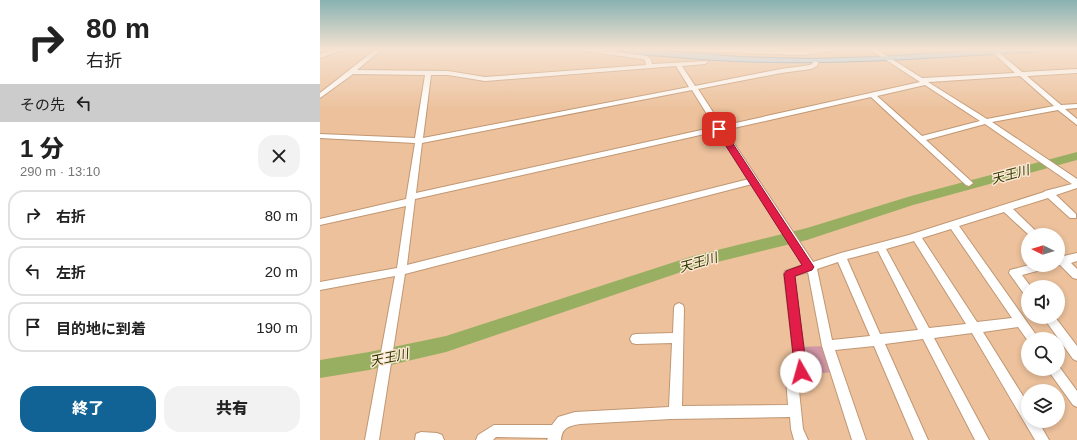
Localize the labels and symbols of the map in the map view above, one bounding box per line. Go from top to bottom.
pin [702,112,736,146]
water label: 天王川 [989,162,1033,187]
north arrow [1021,228,1065,272]
water label: 天王川 [677,249,721,275]
water label: 天王川 [368,346,412,369]
position arrow [780,351,822,393]

